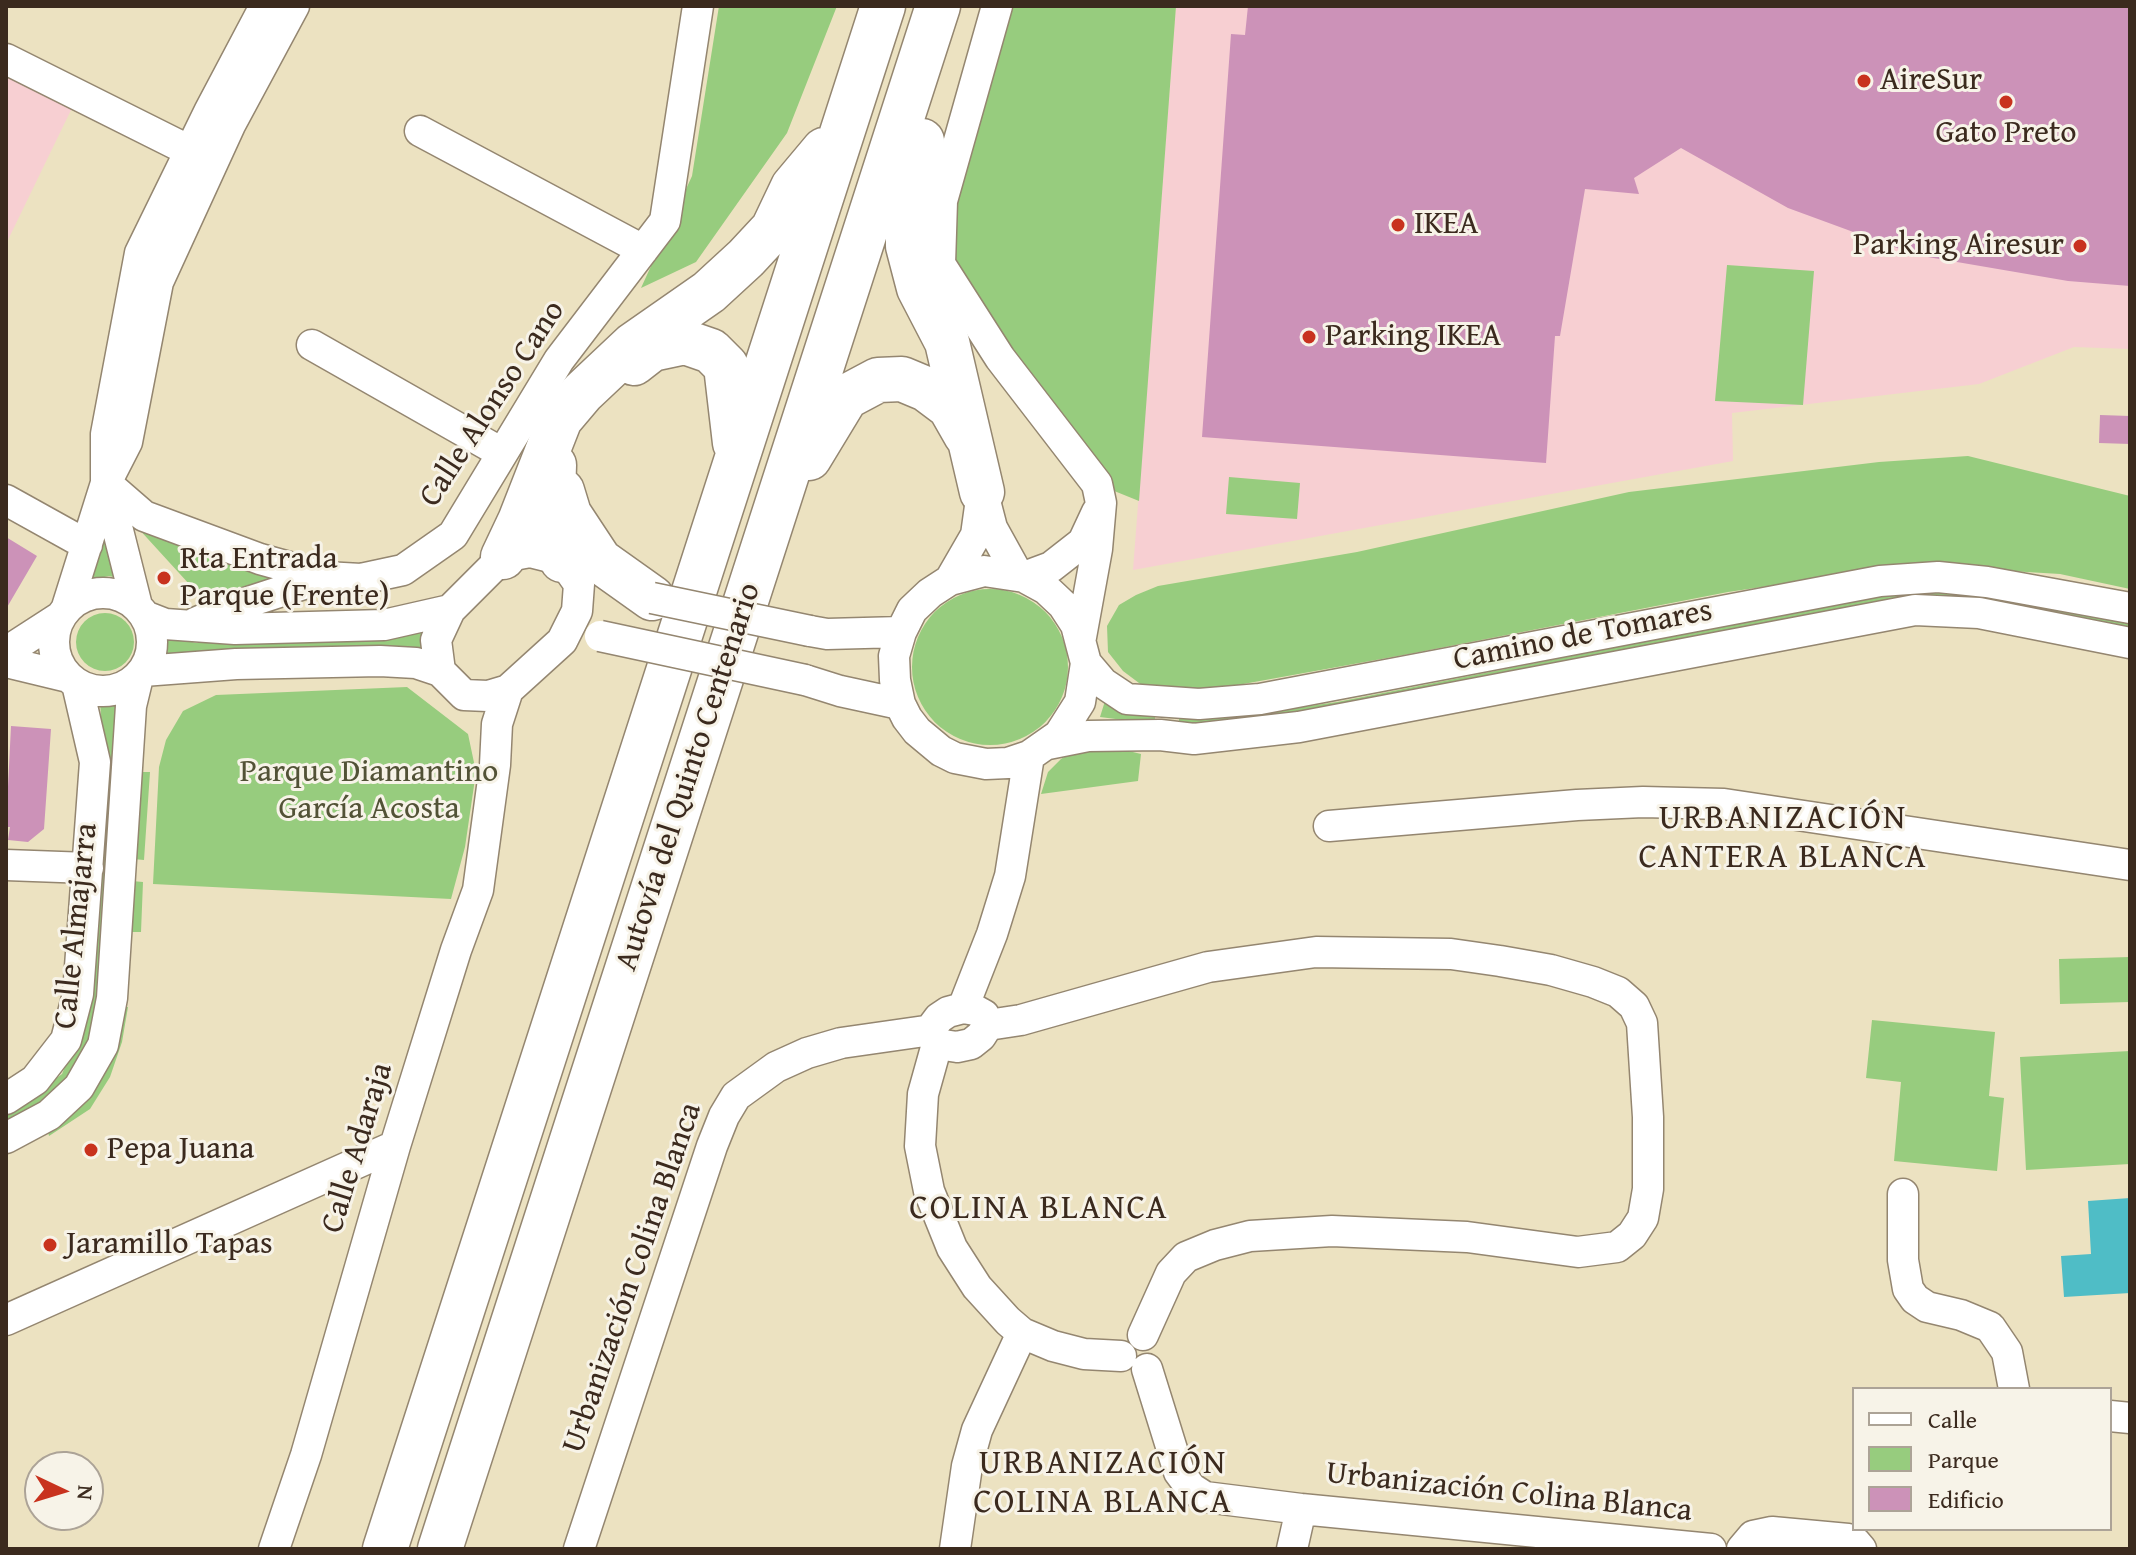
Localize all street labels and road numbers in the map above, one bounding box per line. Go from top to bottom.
street label: Calle Alonso Cano [412,294,574,514]
street label: Autovía del Quinto Centenario [608,578,770,976]
street label: Camino de Tomares [1450,592,1716,680]
street label: Calle Almajarra [47,821,107,1031]
street label: Calle Adaraja [314,1058,402,1238]
street label: Urbanización Colina Blanca [555,1098,711,1458]
street label: Urbanización Colina Blanca [1324,1455,1694,1531]

